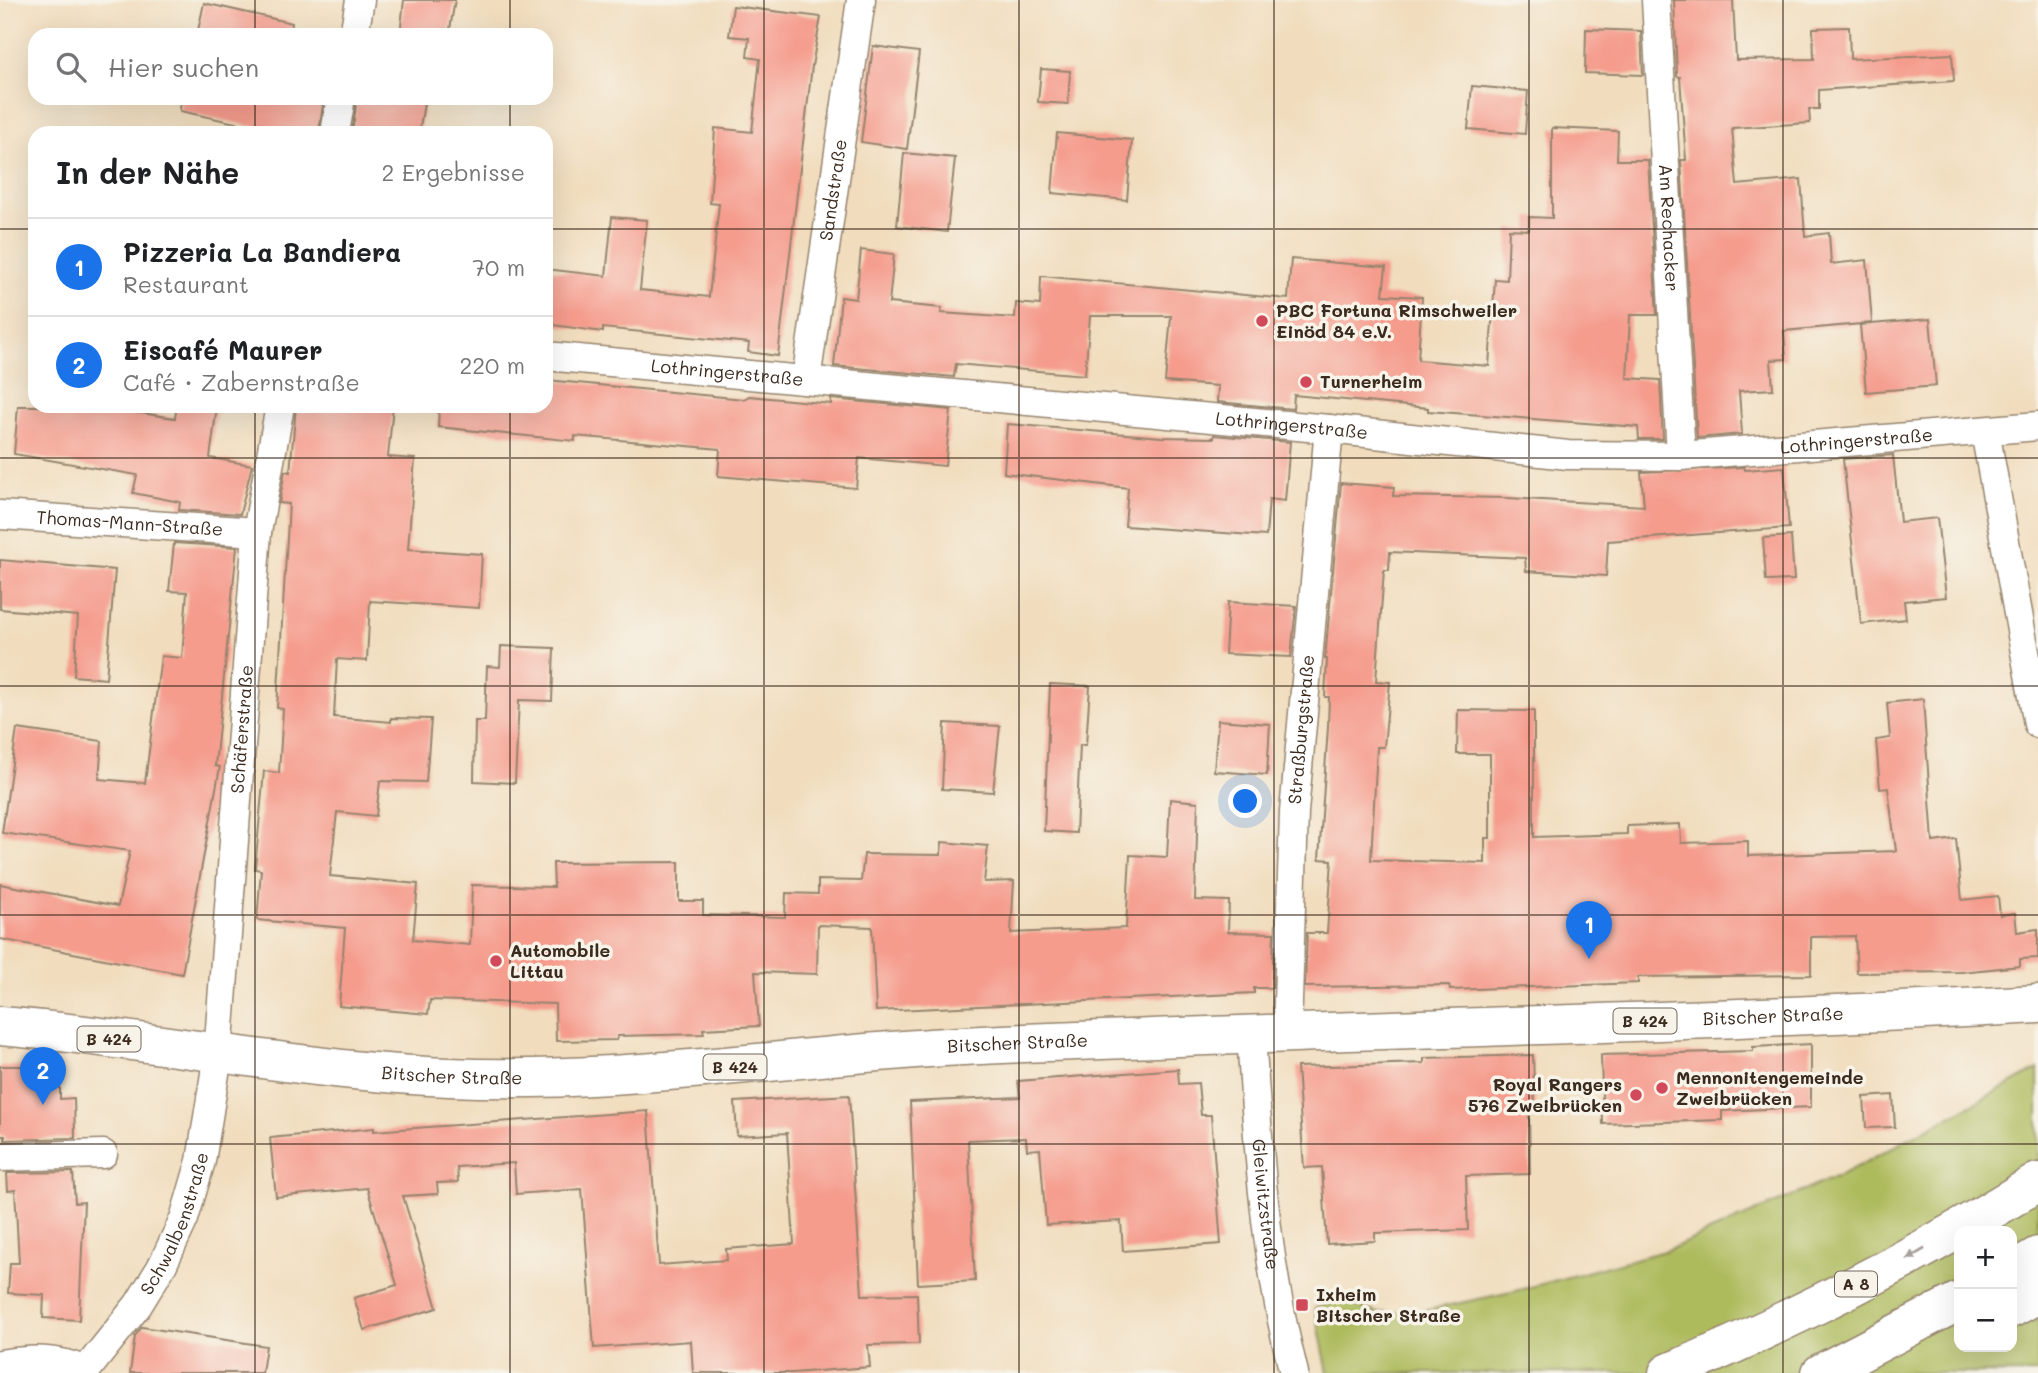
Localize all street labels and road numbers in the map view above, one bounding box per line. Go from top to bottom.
street label: Sandstraße [813,138,852,242]
street label: Am Rechacker [1654,163,1685,292]
street label: Lothringerstraße [650,353,805,391]
street label: Lothringerstraße [1215,405,1369,444]
street label: Lothringerstraße [1779,422,1934,459]
street label: Thomas-Mann-Straße [36,504,224,541]
street label: Straßburgstraße [1282,654,1319,805]
street label: Schäferstraße [225,664,258,794]
street label: Bitscher Straße [1702,1001,1844,1030]
road number: B 424 [1614,1009,1676,1034]
road number: B 424 [78,1026,140,1051]
street label: Bitscher Straße [946,1027,1088,1058]
road number: B 424 [704,1054,766,1079]
street label: Bitscher Straße [381,1060,523,1089]
street label: Gleiwitzstraße [1247,1138,1286,1271]
street label: Schwalbenstraße [134,1151,213,1299]
road number: A 8 [1835,1272,1877,1296]

